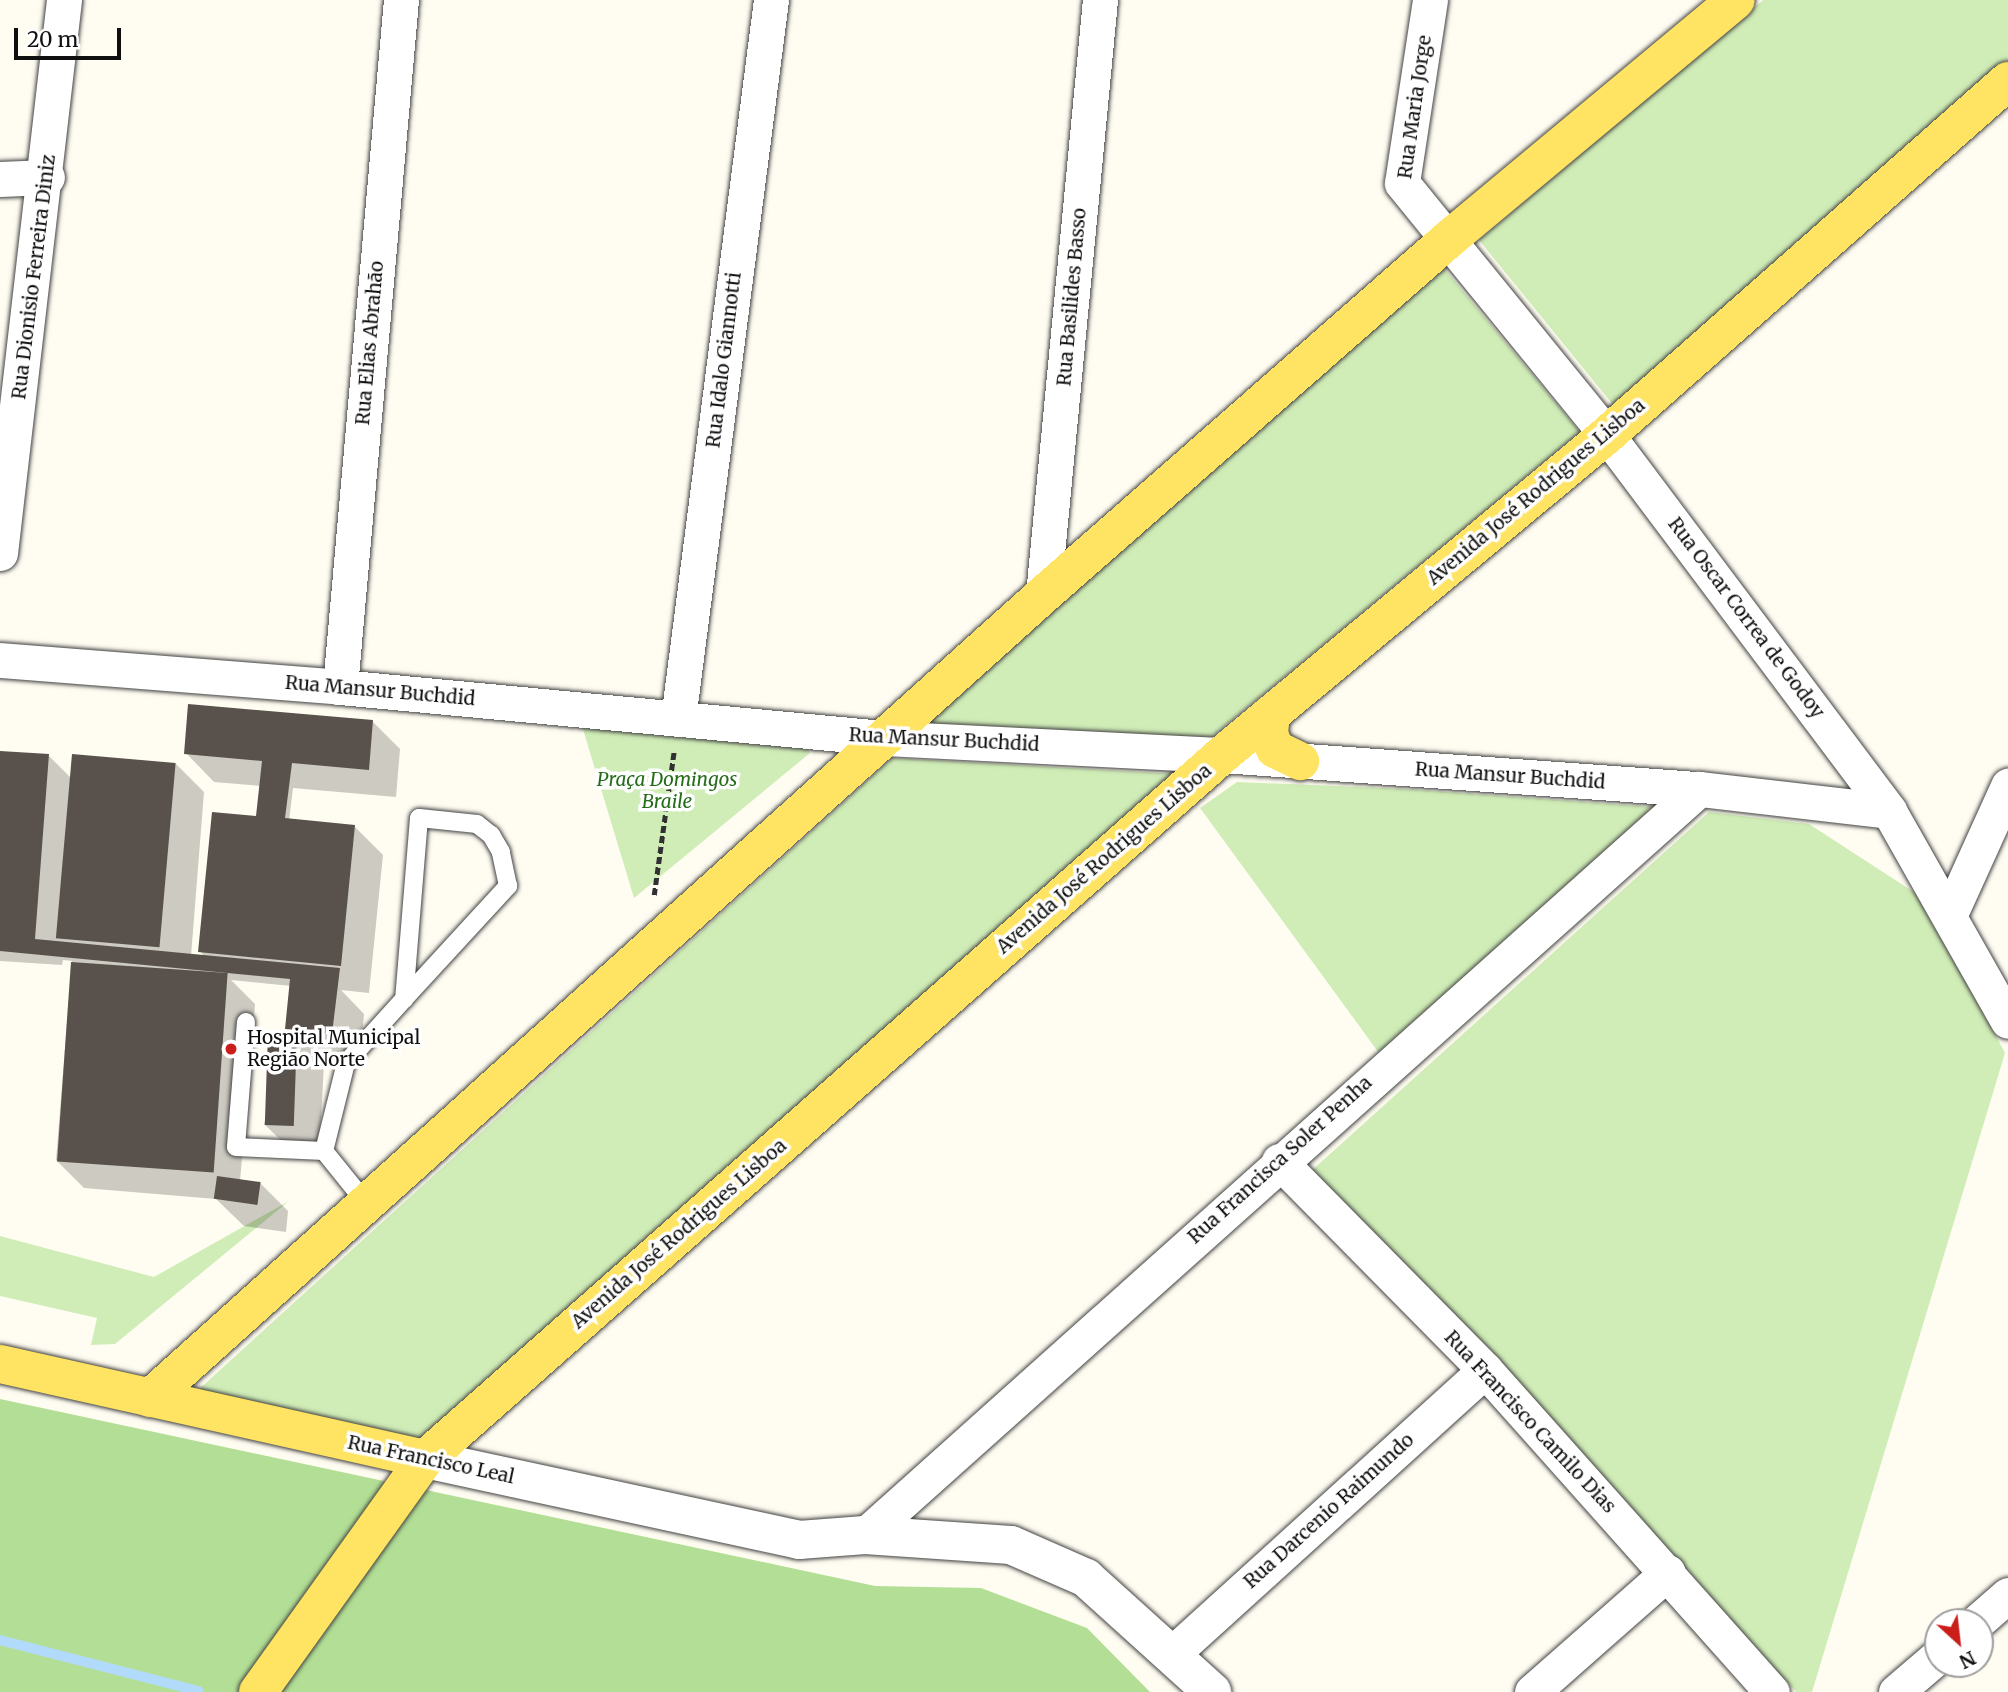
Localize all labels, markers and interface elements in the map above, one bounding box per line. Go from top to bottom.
scale bar [18,14,124,58]
text: 20 m [27,26,78,53]
street label: Rua Maria Jorge [1394,34,1436,180]
street label: Rua Dionisio Ferreira Diniz [8,153,60,401]
street label: Rua Basilides Basso [1053,207,1091,387]
street label: Rua Elias Abrahão [351,260,389,426]
street label: Rua Idalo Giannotti [702,271,746,449]
street label: Avenida José Rodrigues Lisboa [1422,394,1650,590]
street label: Rua Oscar Correa de Godoy [1663,513,1829,723]
street label: Rua Mansur Buchdid [284,671,476,711]
street label: Rua Mansur Buchdid [848,724,1040,756]
street label: Rua Mansur Buchdid [1414,758,1606,794]
street label: Avenida José Rodrigues Lisboa [992,759,1216,959]
park label: Praça Domingos Braile [597,769,737,813]
place label: Hospital Municipal Região Norte [247,1027,420,1071]
marker: Hospital Municipal Região Norte [221,1039,241,1059]
street label: Rua Francisca Soler Penha [1183,1071,1377,1249]
street label: Avenida José Rodrigues Lisboa [567,1134,791,1334]
street label: Rua Francisco Camilo Dias [1440,1326,1620,1518]
street label: Rua Darcenio Raimundo [1239,1429,1419,1593]
street label: Rua Francisco Leal [346,1431,516,1489]
north arrow [1924,1608,1994,1678]
text: N [1955,1646,1980,1674]

